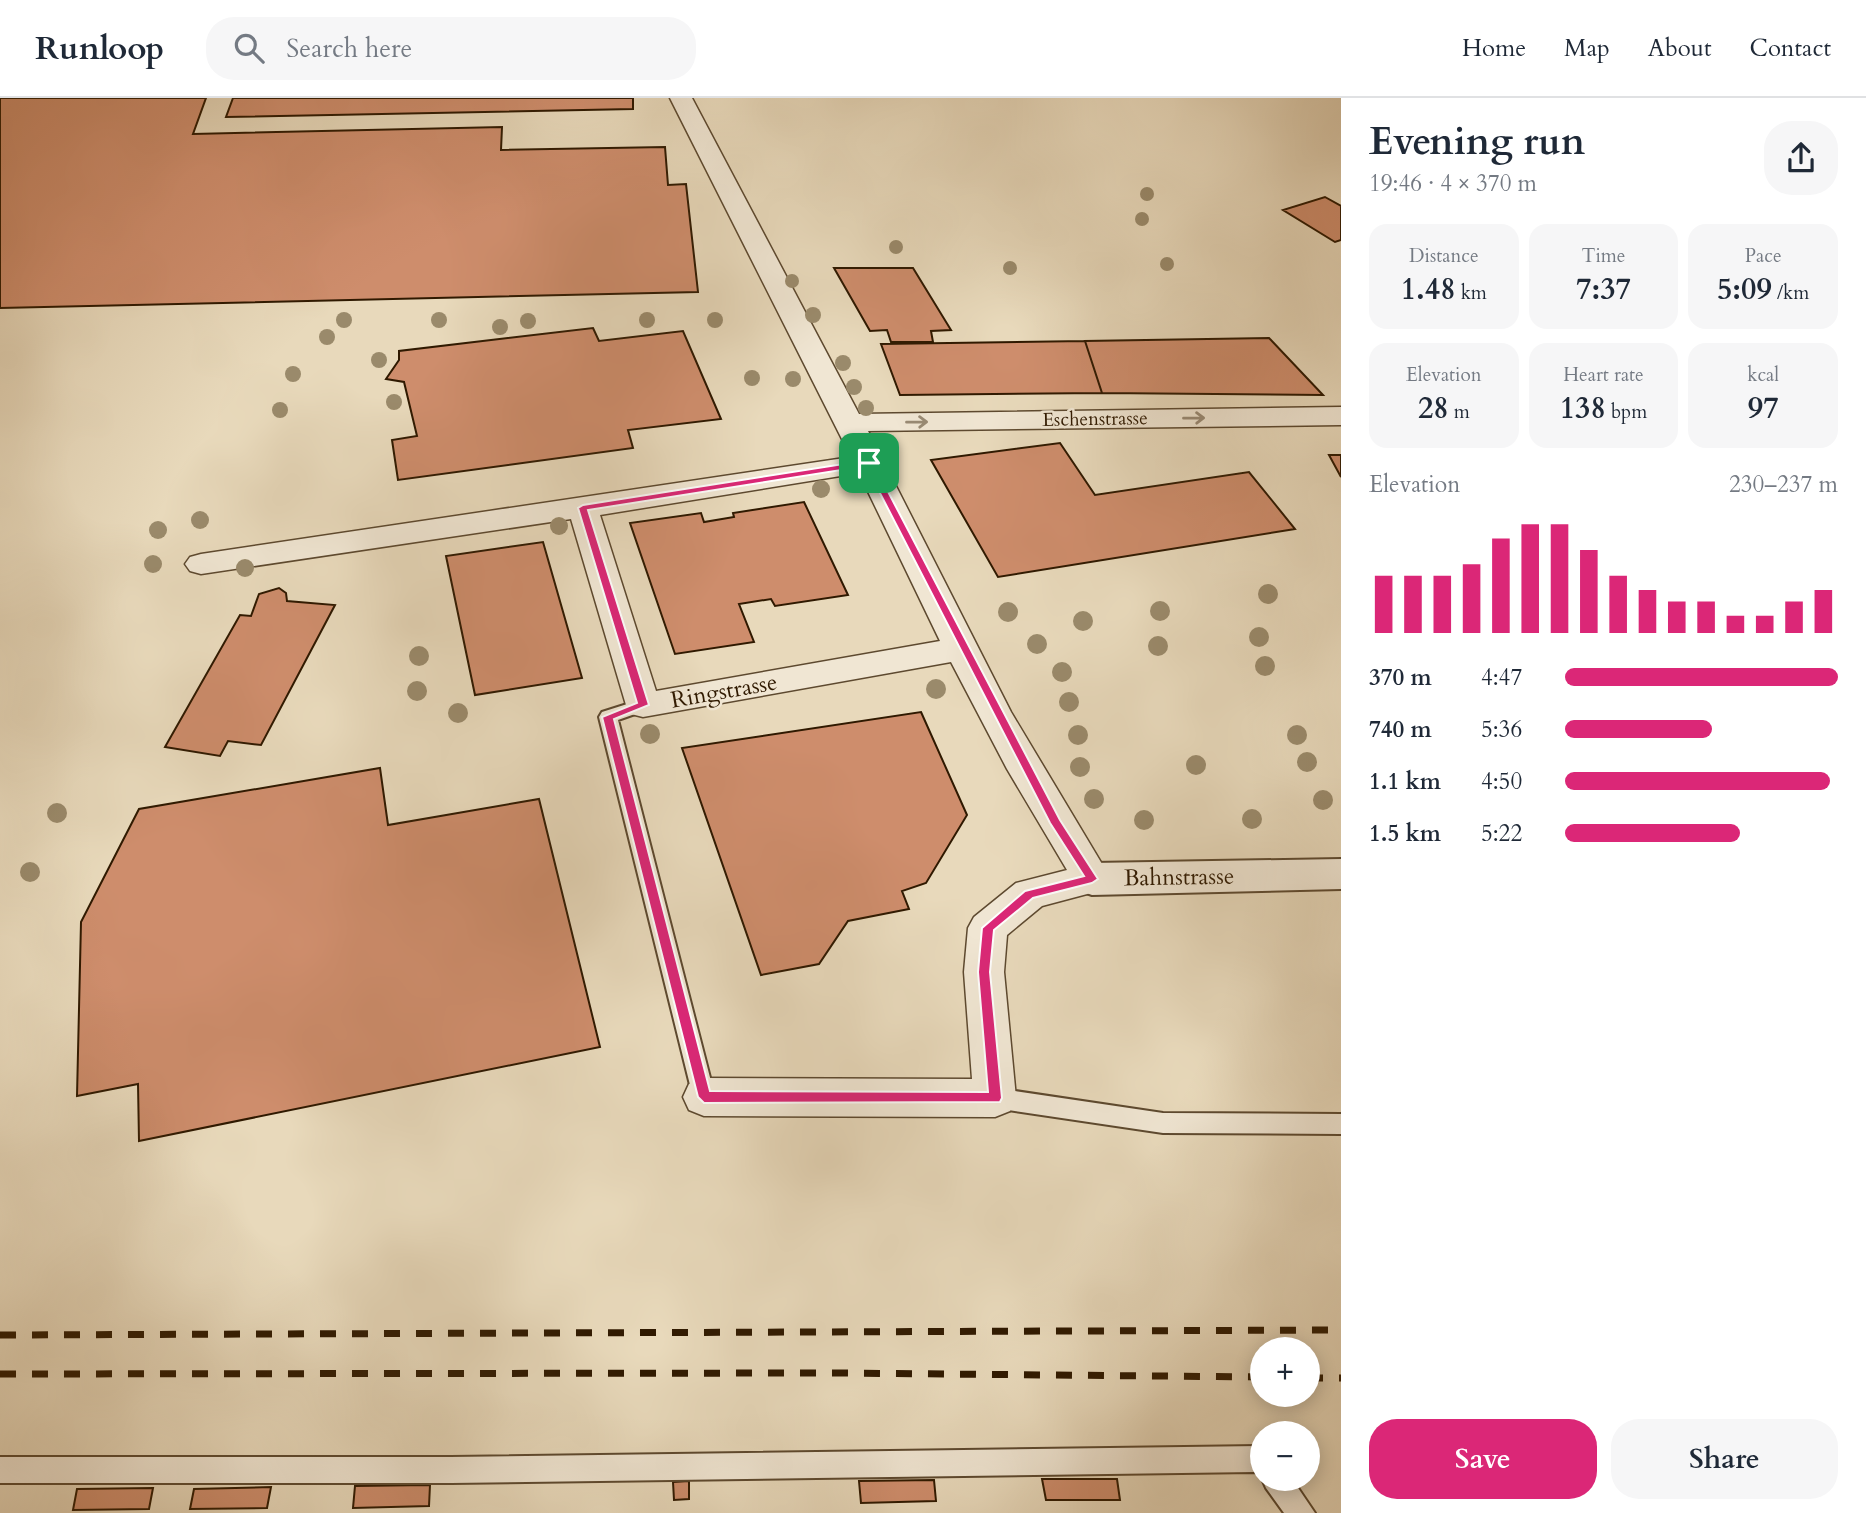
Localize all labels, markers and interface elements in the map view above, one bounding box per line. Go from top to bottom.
search box [206,17,696,80]
text: Runloop [35,26,164,71]
icon: search [230,29,268,67]
text: Search here [286,31,412,66]
text: Home [1462,32,1526,65]
text: Map [1564,32,1610,65]
text: About [1648,32,1712,65]
text: Contact [1750,32,1831,65]
text: Evening run [1369,116,1585,168]
button: share [1764,121,1838,195]
text: 19:46 · 4 × 370 m [1369,168,1537,199]
text: Distance [1409,243,1479,269]
text: Time [1582,243,1625,269]
text: Pace [1745,243,1782,269]
text: 1.48 [1401,269,1456,310]
text: 7:37 [1576,269,1631,310]
text: 5:09 [1717,269,1772,310]
text: km [1456,280,1487,306]
text: /km [1772,280,1809,306]
text: Elevation [1406,362,1482,388]
text: Heart rate [1563,362,1644,388]
text: kcal [1747,362,1779,388]
text: 28 [1418,388,1449,429]
text: 138 [1560,388,1606,429]
text: 97 [1748,388,1779,429]
text: m [1449,399,1470,425]
text: bpm [1606,399,1647,425]
street label: Eschenstrasse [1042,405,1148,433]
one-way arrow [1182,411,1205,425]
one-way arrow [906,415,929,428]
pin [839,433,899,493]
icon: arrive [850,444,888,482]
text: Elevation [1369,469,1460,500]
text: 230–237 m [1729,469,1838,500]
text: 370 m [1369,662,1432,693]
text: 4:47 [1481,662,1522,693]
street label: Ringstrasse [668,666,780,716]
text: 740 m [1369,714,1432,745]
text: 5:36 [1481,714,1522,745]
text: 1.1 km [1369,766,1441,797]
text: 4:50 [1481,766,1522,797]
text: 1.5 km [1369,818,1441,849]
text: 5:22 [1481,818,1522,849]
street label: Bahnstrasse [1124,861,1234,893]
map controls [1250,1337,1320,1491]
button: + [1250,1337,1320,1407]
button: Save [1369,1419,1597,1499]
button: Share [1611,1419,1838,1499]
button: − [1250,1421,1320,1491]

